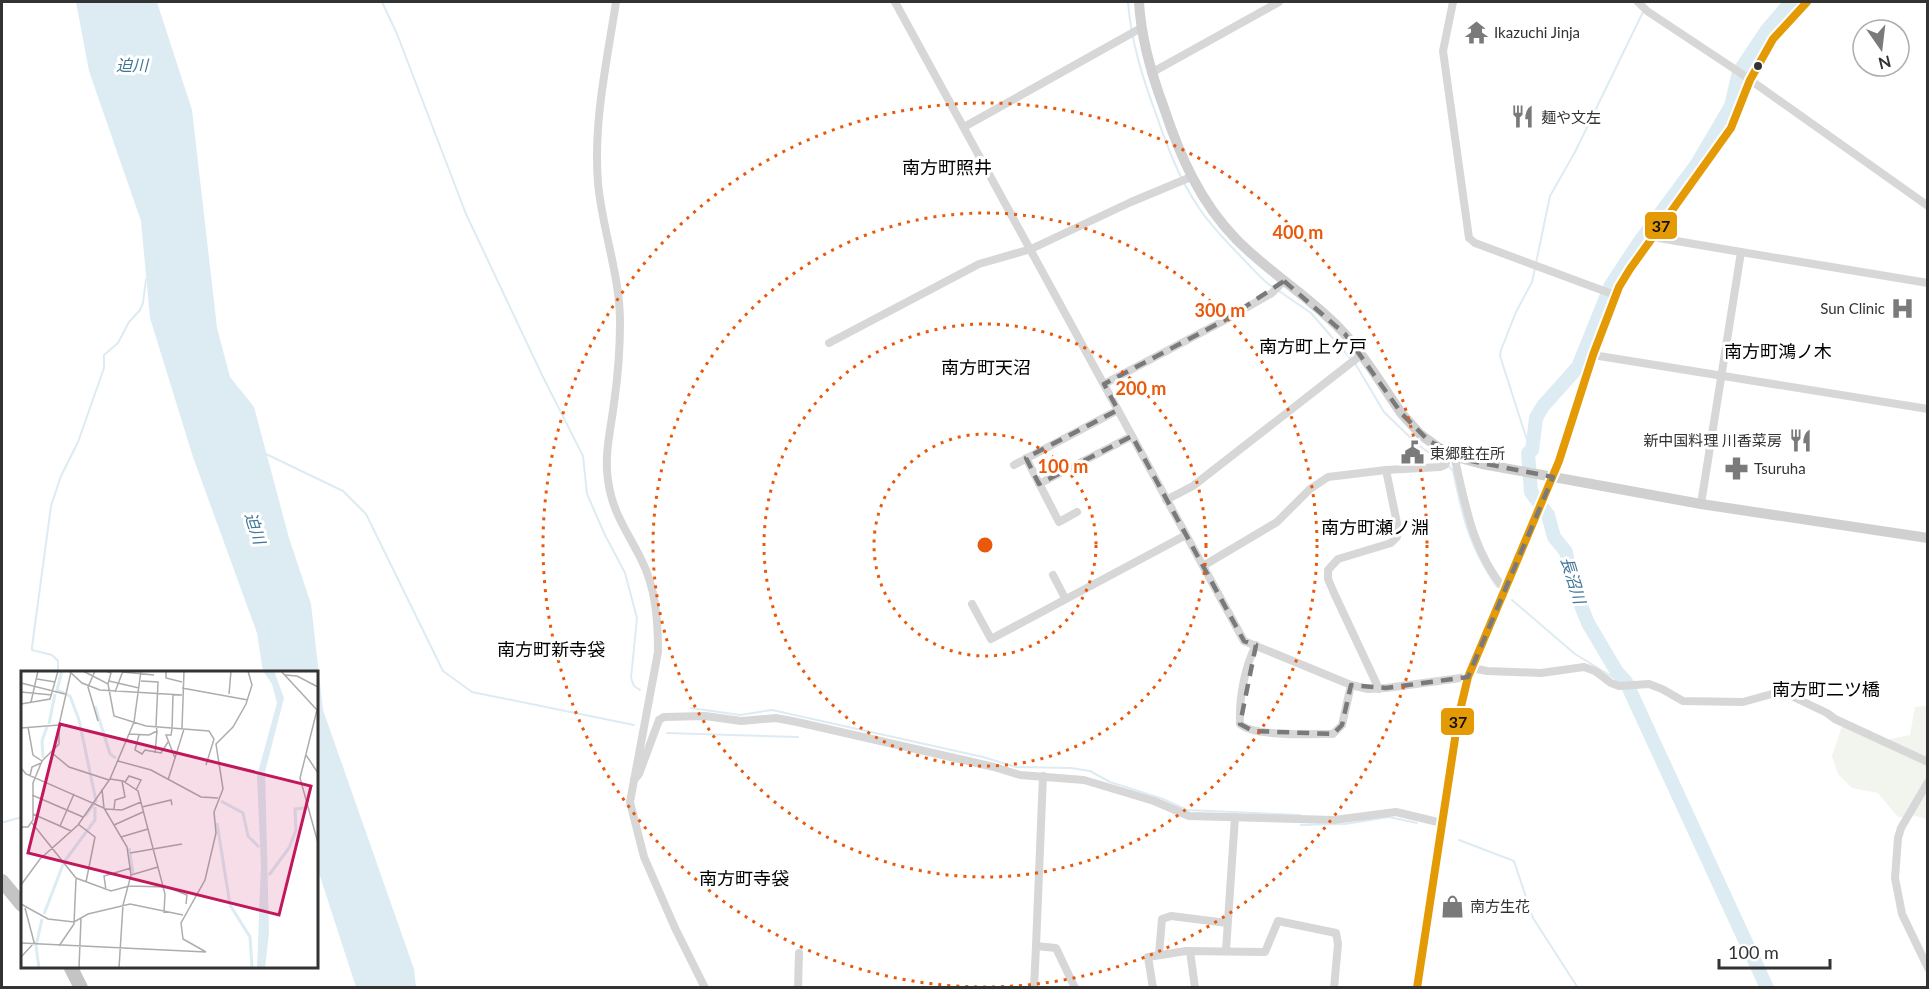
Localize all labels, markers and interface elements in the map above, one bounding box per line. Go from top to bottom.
north arrow [1851,18,1911,78]
temple icon: Ikazuchi Jinja [1463,19,1489,45]
place label: Ikazuchi Jinja [1494,23,1580,41]
text: N [1876,52,1893,74]
water label: 迫川 [116,55,150,74]
unlabelled marker [1752,60,1764,72]
restaurant icon: 麺や文左 [1510,104,1536,130]
place label: 麺や文左 [1541,108,1601,126]
district label: 南方町照井 [902,156,992,178]
line badge: 37 [1644,211,1678,240]
text: 37 [1652,216,1670,235]
text: 400 m [1273,221,1323,243]
hospital icon: Sun Clinic [1890,295,1916,321]
text: 300 m [1195,299,1245,321]
place label: Sun Clinic [1820,299,1885,317]
district label: 南方町上ケ戸 [1259,335,1367,357]
district label: 南方町鴻ノ木 [1724,340,1832,362]
district label: 南方町天沼 [941,356,1031,378]
text: 200 m [1116,377,1166,399]
restaurant icon: 新中国料理 川香菜房 [1787,427,1813,453]
place label: 新中国料理 川香菜房 [1643,431,1782,449]
public building icon: 東郷駐在所 [1399,440,1425,466]
place label: 東郷駐在所 [1430,444,1505,462]
text: 100 m [1038,455,1088,477]
pharmacy icon: Tsuruha [1723,455,1749,481]
place label: Tsuruha [1754,459,1806,477]
water label: 迫川 [242,510,271,548]
district label: 南方町瀬ノ淵 [1321,516,1429,538]
centre of rings [975,535,995,555]
water label: 長沼川 [1558,554,1591,608]
district label: 南方町新寺袋 [497,638,605,660]
inset map [21,671,318,968]
district label: 南方町二ツ橋 [1772,678,1880,700]
line badge: 37 [1440,707,1475,736]
text: 37 [1449,712,1467,731]
district label: 南方町寺袋 [699,867,789,889]
shop icon: 南方生花 [1439,893,1465,919]
place label: 南方生花 [1470,897,1530,915]
scale bar [1719,932,1830,970]
text: 100 m [1728,941,1779,963]

